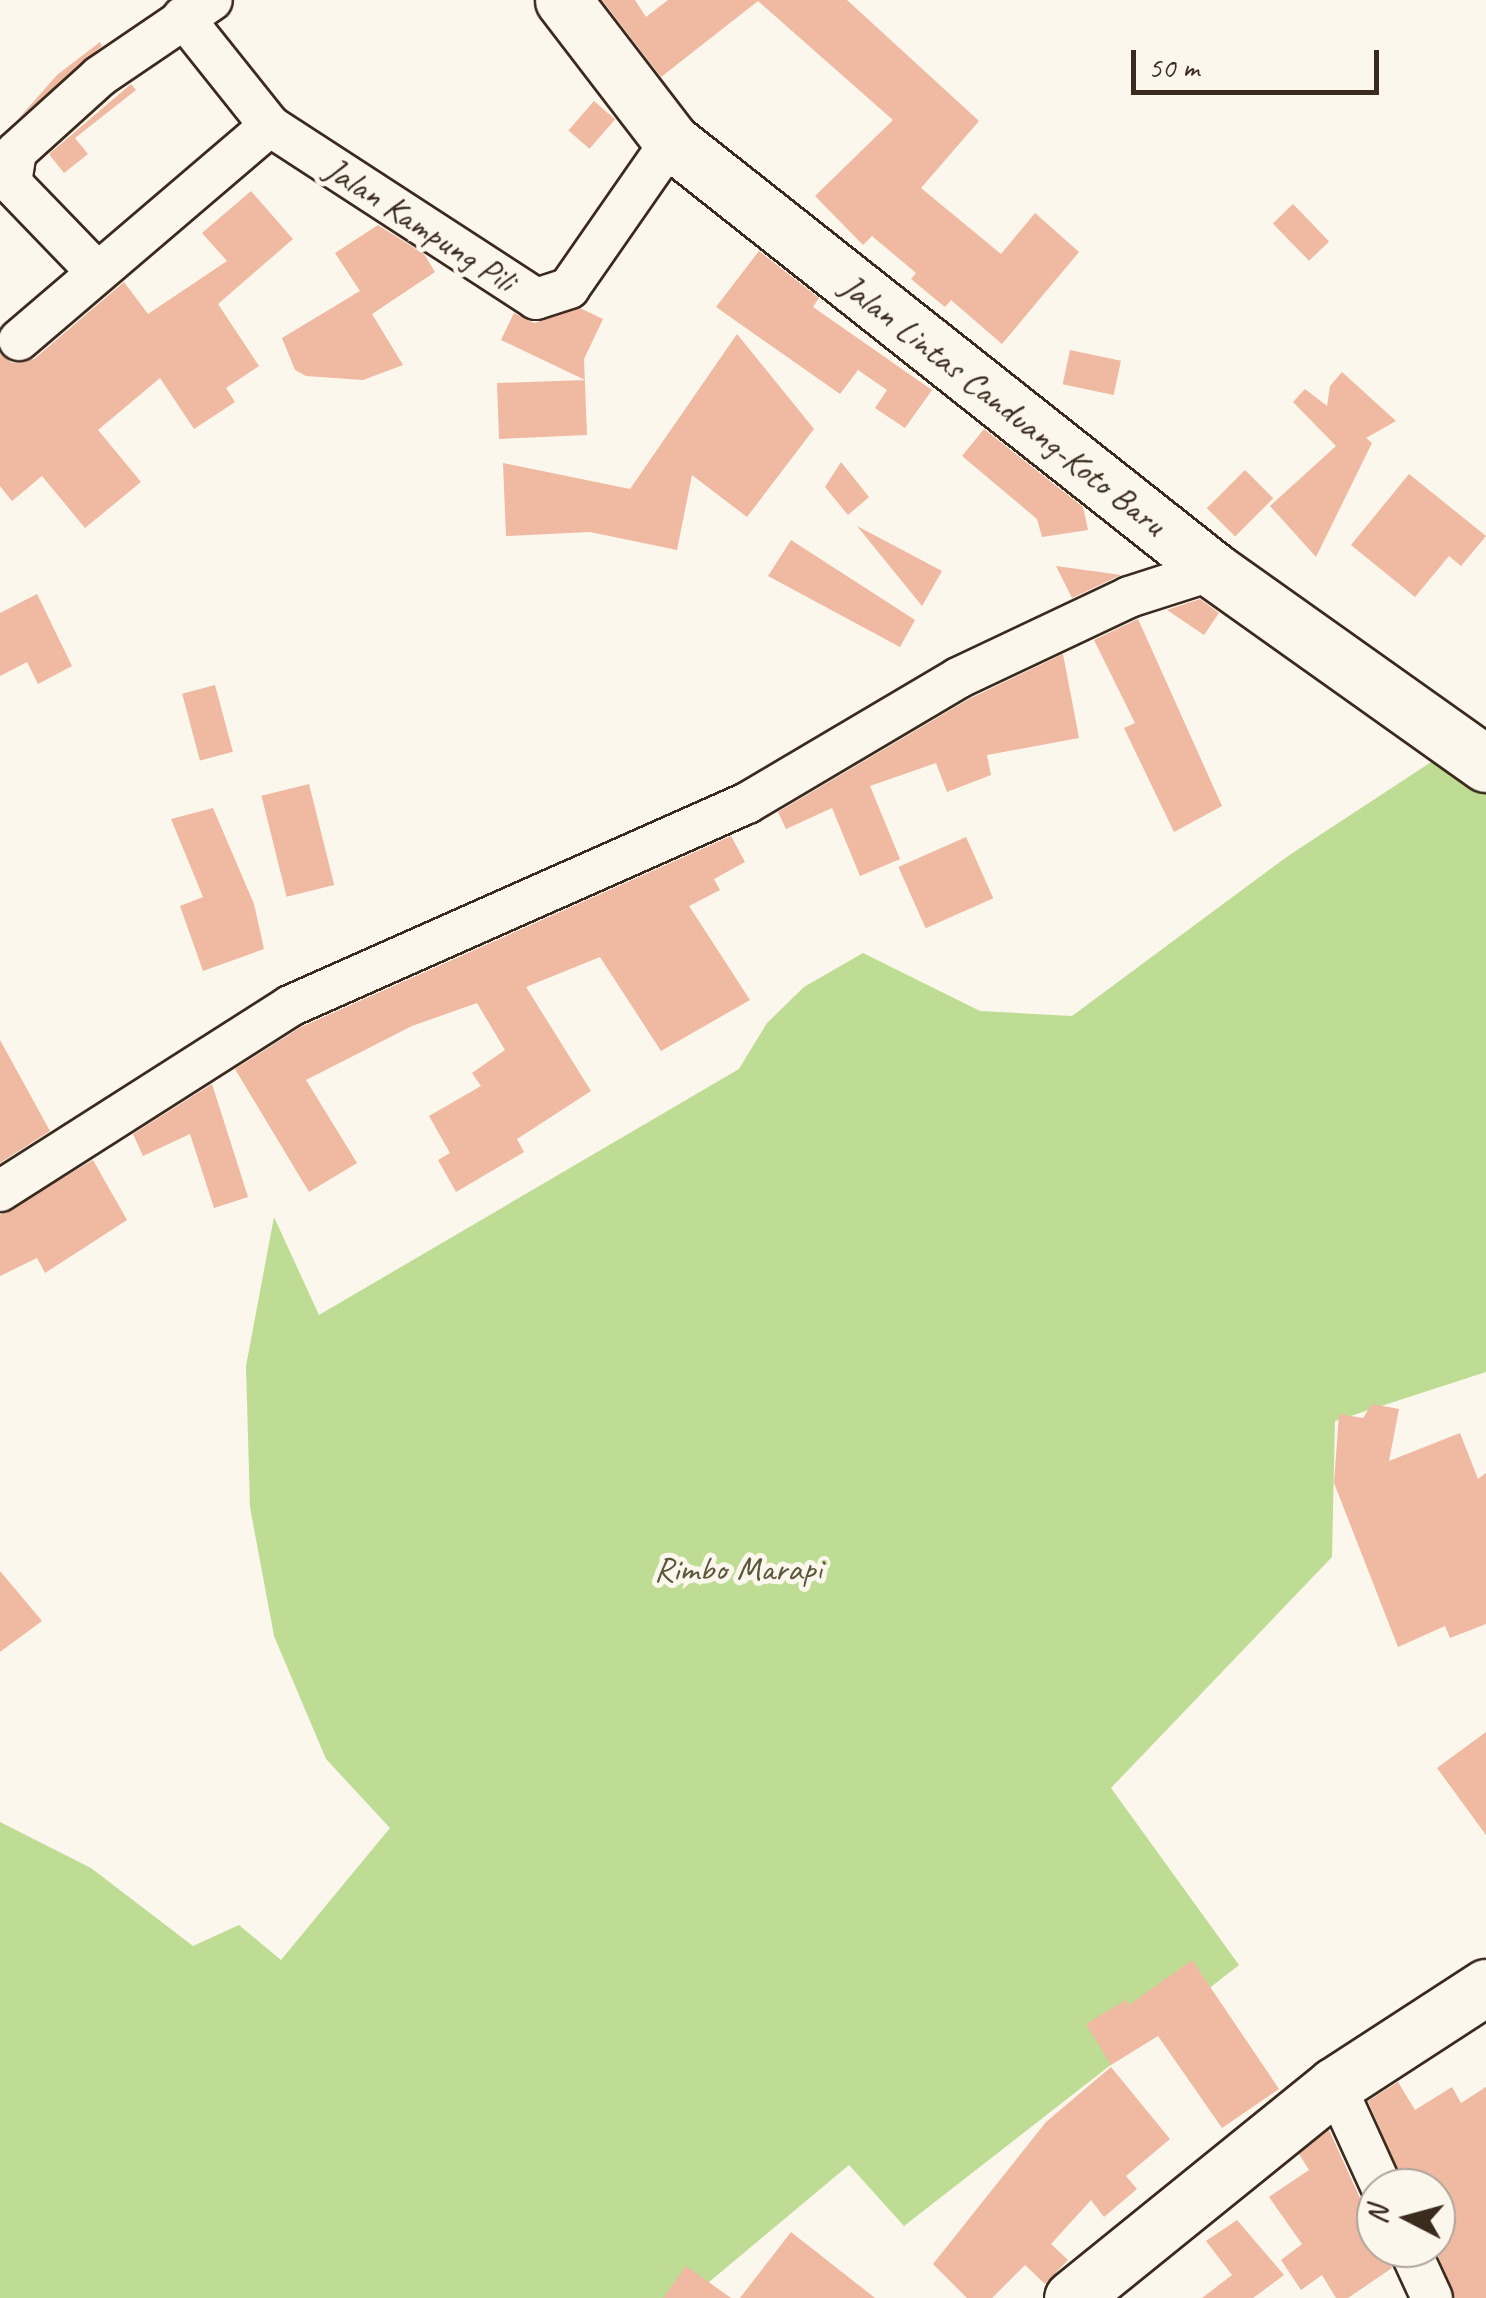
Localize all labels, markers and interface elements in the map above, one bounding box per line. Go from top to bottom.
scale bar [1136,30,1384,92]
text: 50 m [1148,48,1199,86]
street label: Jalan Kampung Pili [317,148,523,302]
street label: Jalan Lintas Canduang-Koto Baru [832,265,1174,545]
park label: Rimbo Marapi [654,1548,822,1590]
north arrow [1356,2168,1456,2268]
text: N [1359,2205,1396,2225]

